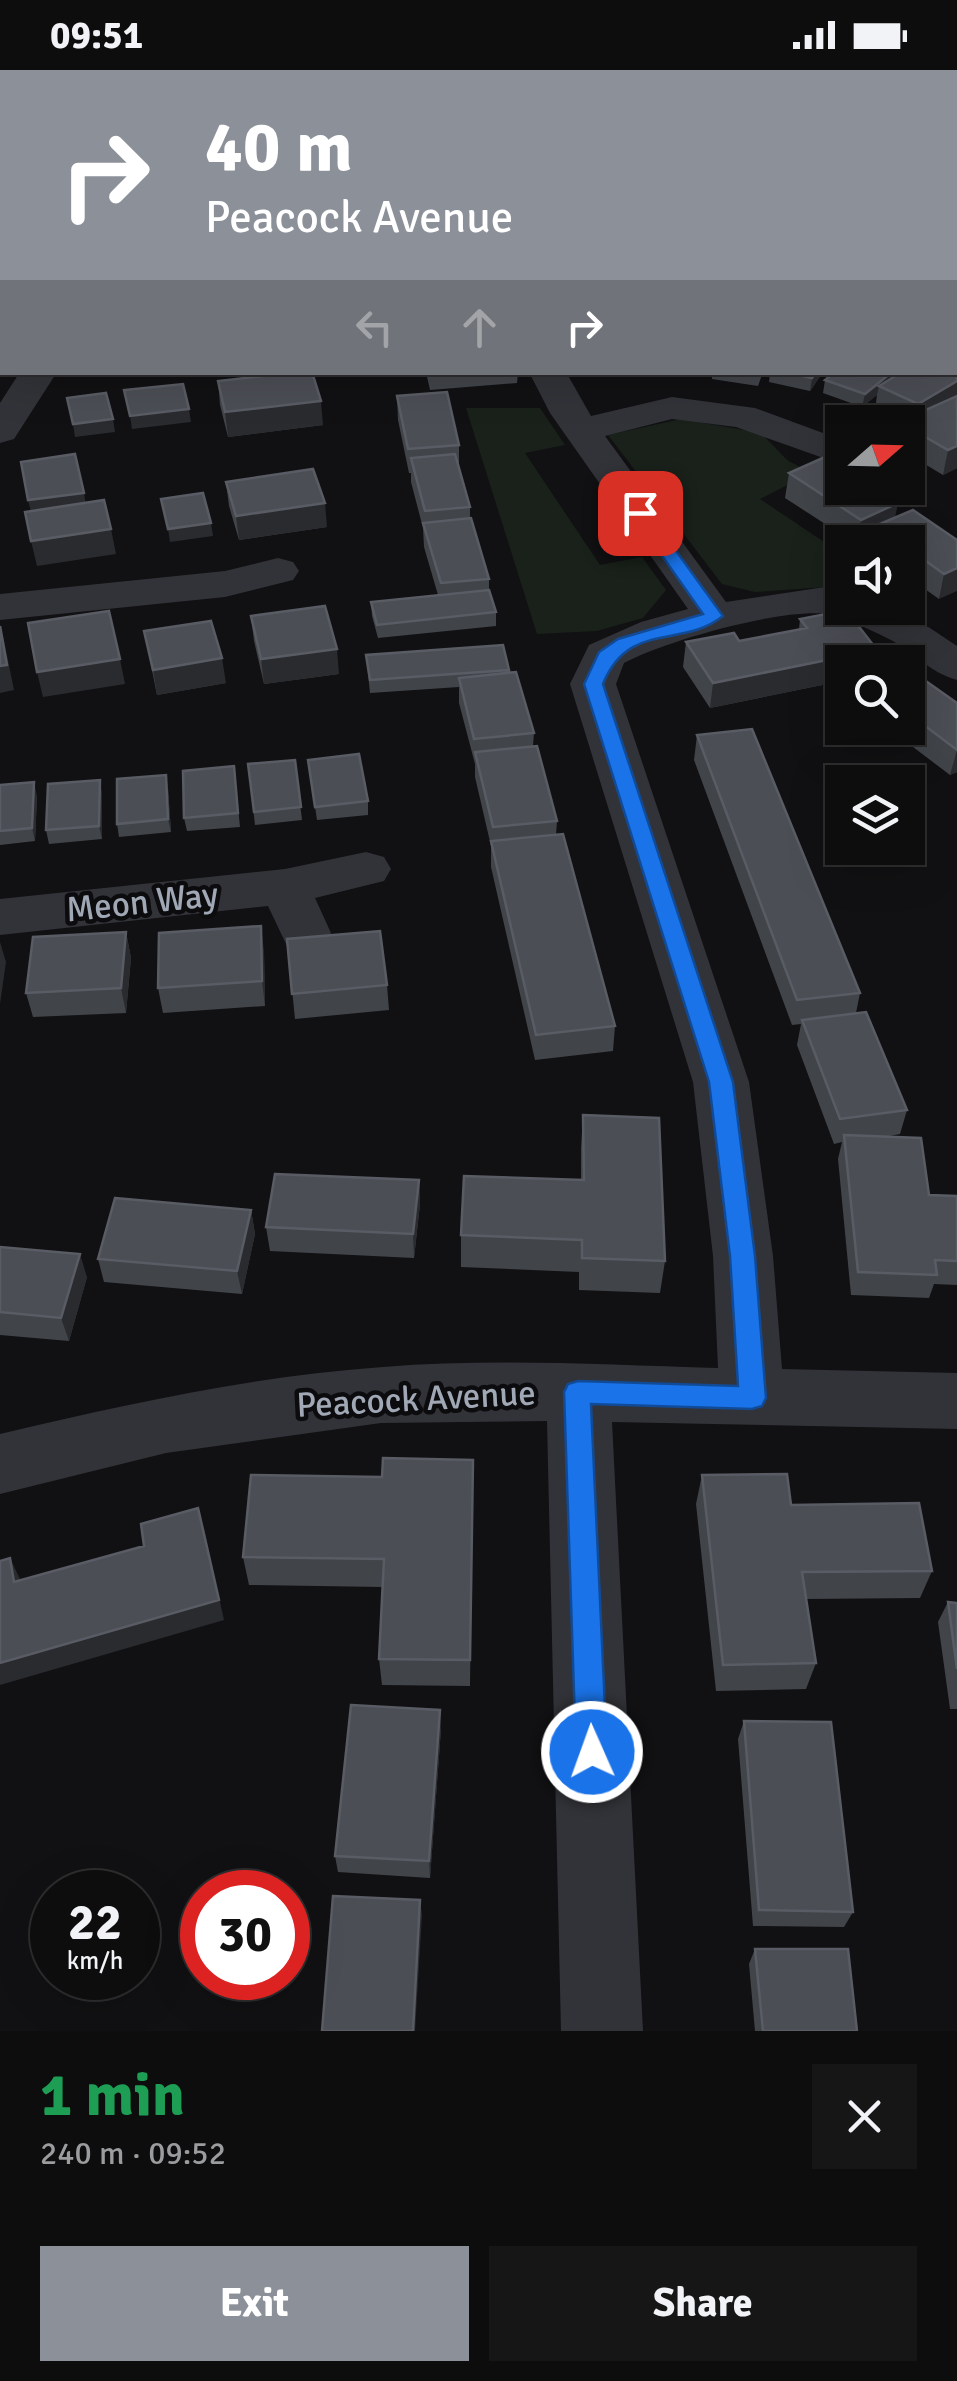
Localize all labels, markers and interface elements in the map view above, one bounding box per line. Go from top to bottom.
text: 09:51 [50,12,143,59]
text: 40 m [205,104,353,190]
icon: right [40,110,170,240]
text: Peacock Avenue [205,190,513,245]
icon: left [347,300,402,355]
icon: ahead [452,300,507,355]
icon: right [557,300,612,355]
north arrow [825,405,925,505]
map controls [825,405,925,865]
pin [598,471,683,556]
icon: arrive [613,486,668,541]
button: sound [825,525,925,625]
button: search [825,645,925,745]
button: layers [825,765,925,865]
street label: Meon Way [64,873,220,931]
street label: Peacock Avenue [295,1371,537,1427]
position arrow [540,1700,644,1804]
speed limit sign: 30 [180,1870,310,2000]
text: 22 [68,1892,122,1954]
text: km/h [67,1945,123,1976]
text: 1 min [40,2059,185,2133]
button: close [812,2064,917,2169]
text: 240 m · 09:52 [40,2134,226,2173]
button: Exit [40,2246,469,2361]
button: Share [489,2246,917,2361]

